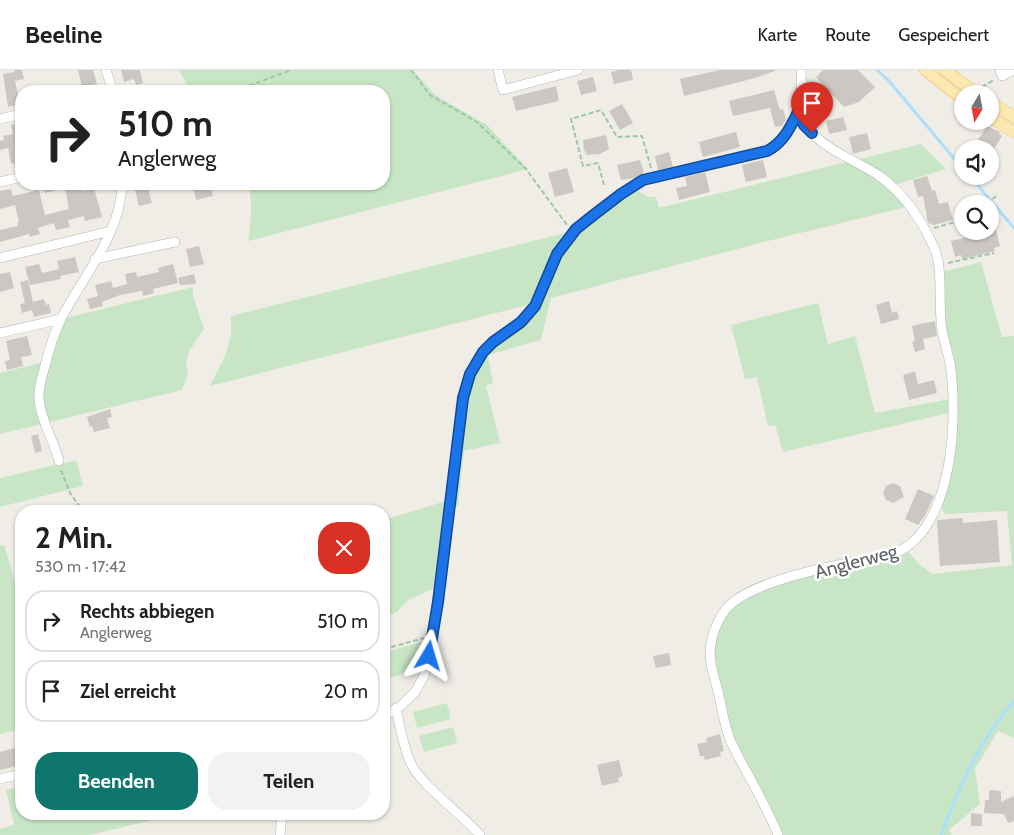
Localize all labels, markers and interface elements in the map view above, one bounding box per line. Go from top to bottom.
text: Beeline [25,20,102,49]
text: Karte [758,24,797,46]
text: Route [825,24,870,46]
text: Gespeichert [898,24,989,46]
pin [791,82,833,133]
north arrow [954,85,999,130]
map controls [954,85,999,240]
icon: arrive [798,89,826,117]
text: 510 m [118,102,213,145]
icon: right [35,105,100,170]
button: sound [954,140,999,185]
text: Anglerweg [118,145,216,172]
button: search [954,195,999,240]
text: 2 Min. [35,519,113,556]
button: close [318,522,370,574]
street label: Anglerweg [812,539,901,584]
text: 530 m · 17:42 [35,557,126,576]
text: Rechts abbiegen [80,600,214,623]
icon: right [37,607,65,635]
text: 510 m [317,610,368,633]
text: Anglerweg [80,623,151,642]
position arrow [402,629,454,681]
icon: arrive [37,677,65,705]
text: Ziel erreicht [80,680,176,703]
text: 20 m [324,680,368,703]
button: Beenden [35,752,198,810]
button: Teilen [208,752,370,810]

